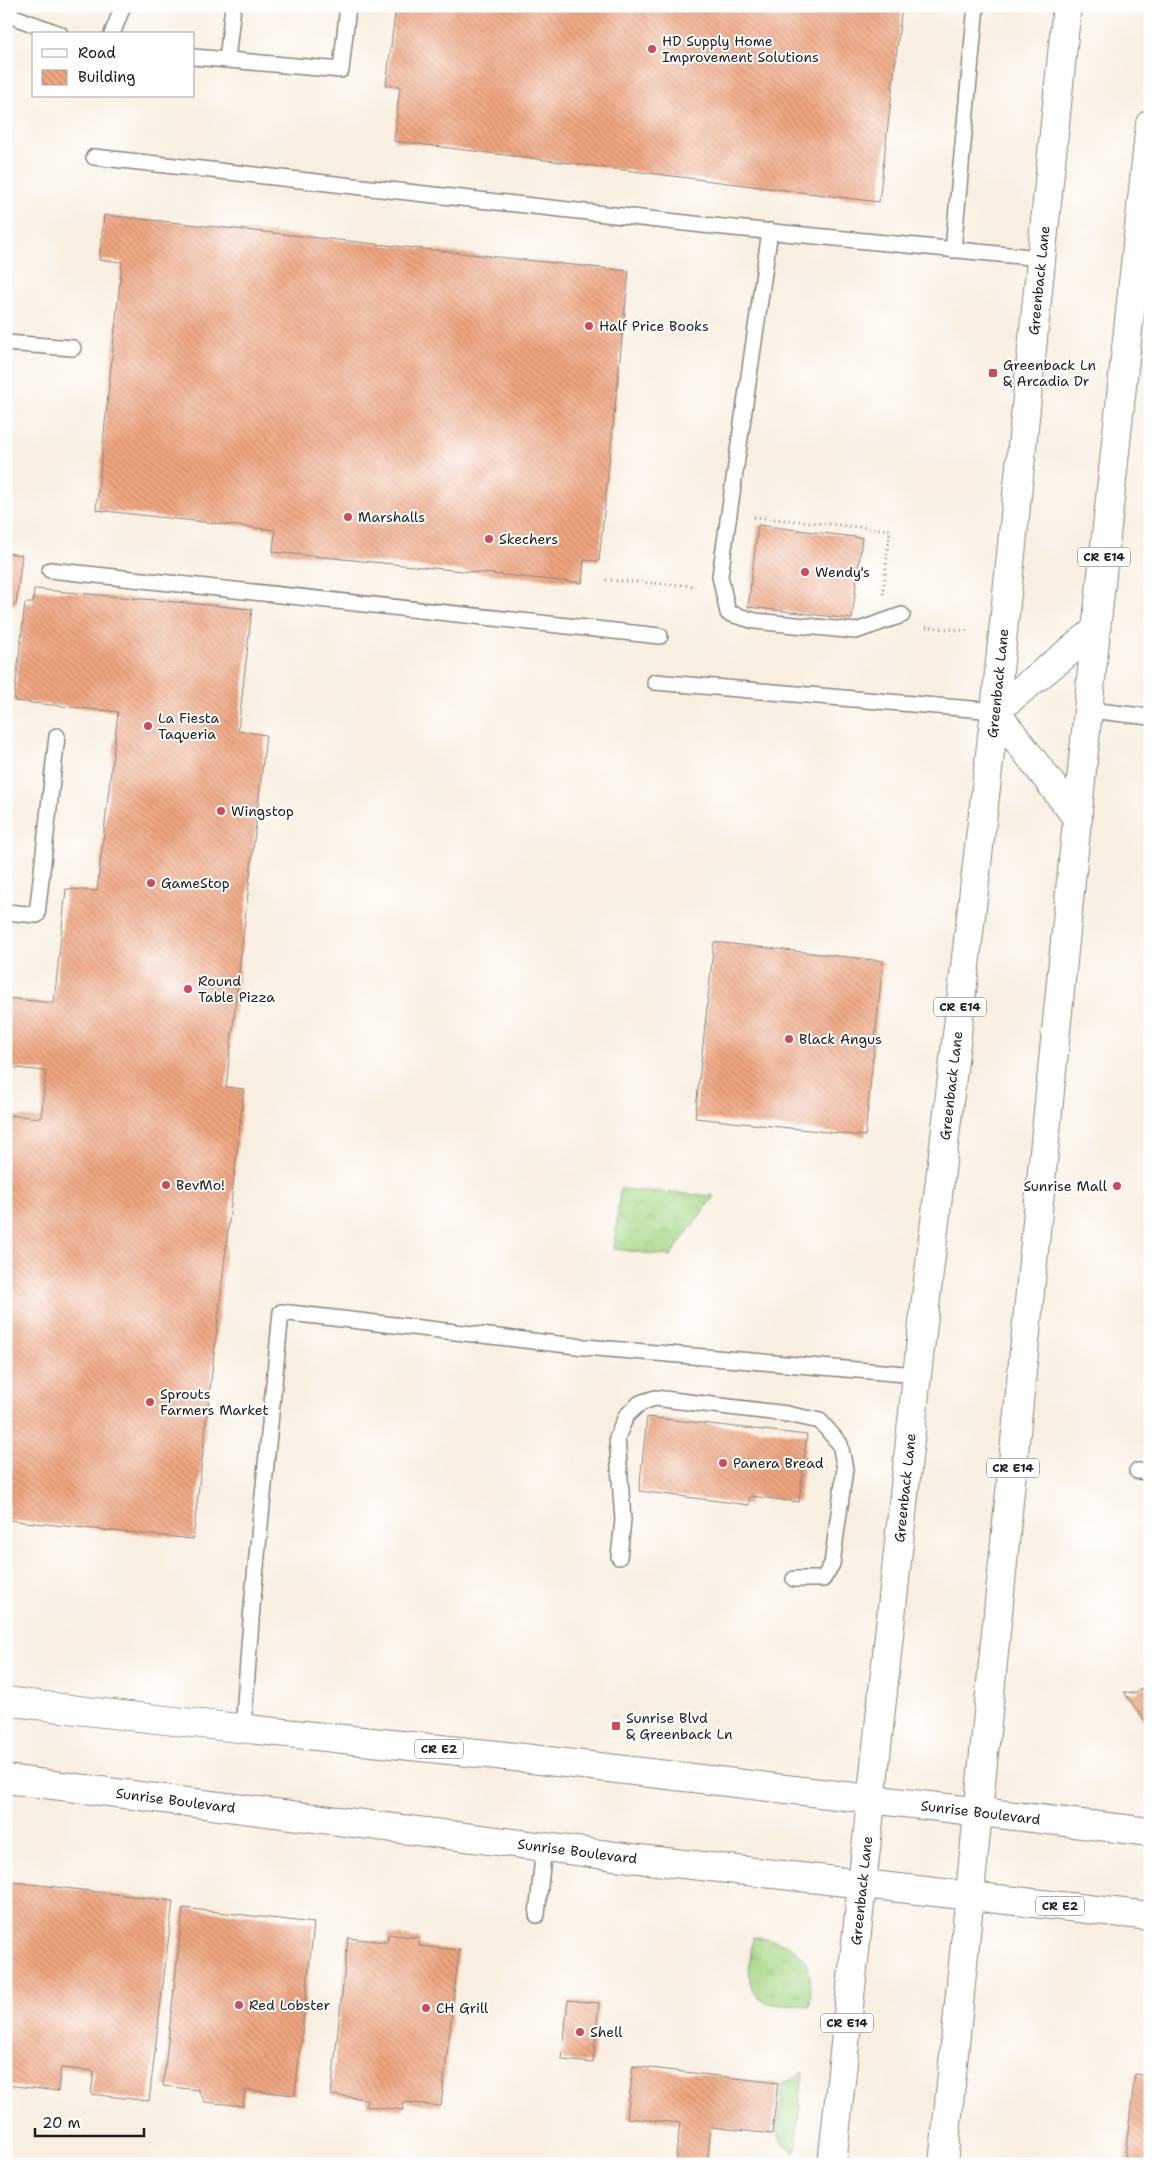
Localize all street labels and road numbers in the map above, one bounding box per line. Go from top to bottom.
street label: Greenback Lane [1024,225,1054,336]
road number: CR E14 [1078,548,1130,566]
street label: Greenback Lane [983,628,1012,739]
road number: CR E14 [934,998,986,1016]
street label: Greenback Lane [936,1030,966,1141]
street label: Greenback Lane [890,1432,920,1543]
road number: CR E14 [987,1459,1039,1478]
road number: CR E2 [415,1740,463,1758]
street label: Sunrise Boulevard [115,1784,237,1817]
street label: Sunrise Boulevard [920,1796,1042,1828]
street label: Sunrise Boulevard [517,1835,638,1868]
street label: Greenback Lane [847,1835,876,1946]
road number: CR E2 [1036,1896,1084,1915]
road number: CR E14 [821,2014,873,2032]

